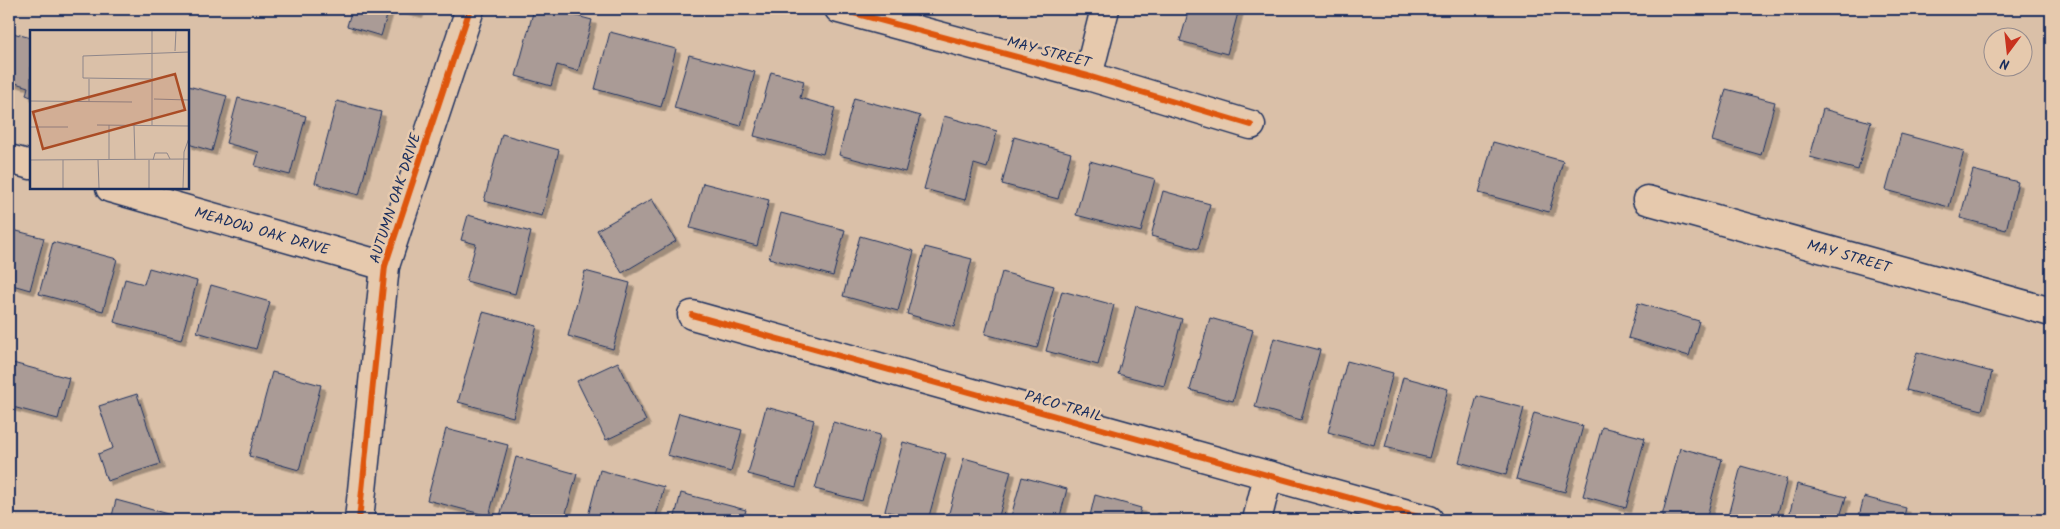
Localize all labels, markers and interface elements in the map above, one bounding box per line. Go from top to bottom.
north arrow [1982,28,2032,78]
inset map [30,30,189,189]
street label: MAY STREET [1004,30,1095,76]
text: N [1998,52,2012,75]
street label: AUTUMN OAK DRIVE [364,129,429,267]
street label: MEADOW OAK DRIVE [191,201,333,263]
street label: MAY STREET [1804,234,1895,281]
street label: PACO TRAIL [1022,384,1106,430]

